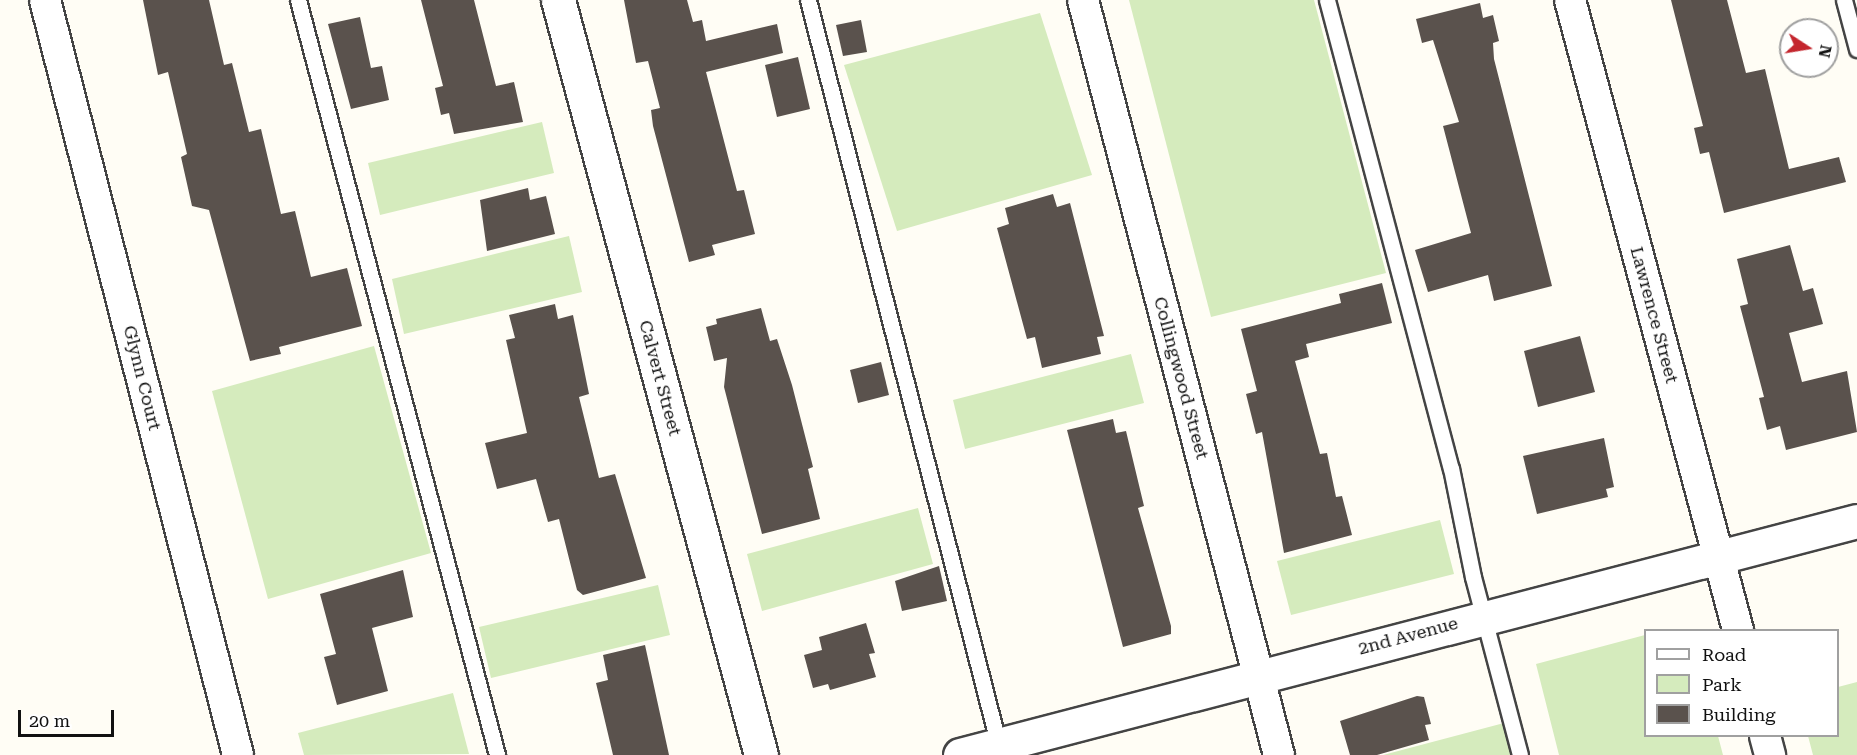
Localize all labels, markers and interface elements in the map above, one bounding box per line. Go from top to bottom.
north arrow [1779,18,1839,78]
text: N [1815,43,1836,59]
street label: Lawrence Street [1625,244,1683,386]
street label: Collingwood Street [1149,294,1213,462]
street label: Calvert Street [634,318,686,438]
street label: Glynn Court [119,323,165,433]
street label: 2nd Avenue [1356,612,1460,660]
legend [1644,629,1839,737]
text: Road [1702,644,1746,665]
text: Park [1702,674,1742,695]
scale bar [21,698,117,736]
text: Building [1702,704,1776,725]
text: 20 m [29,710,70,731]

